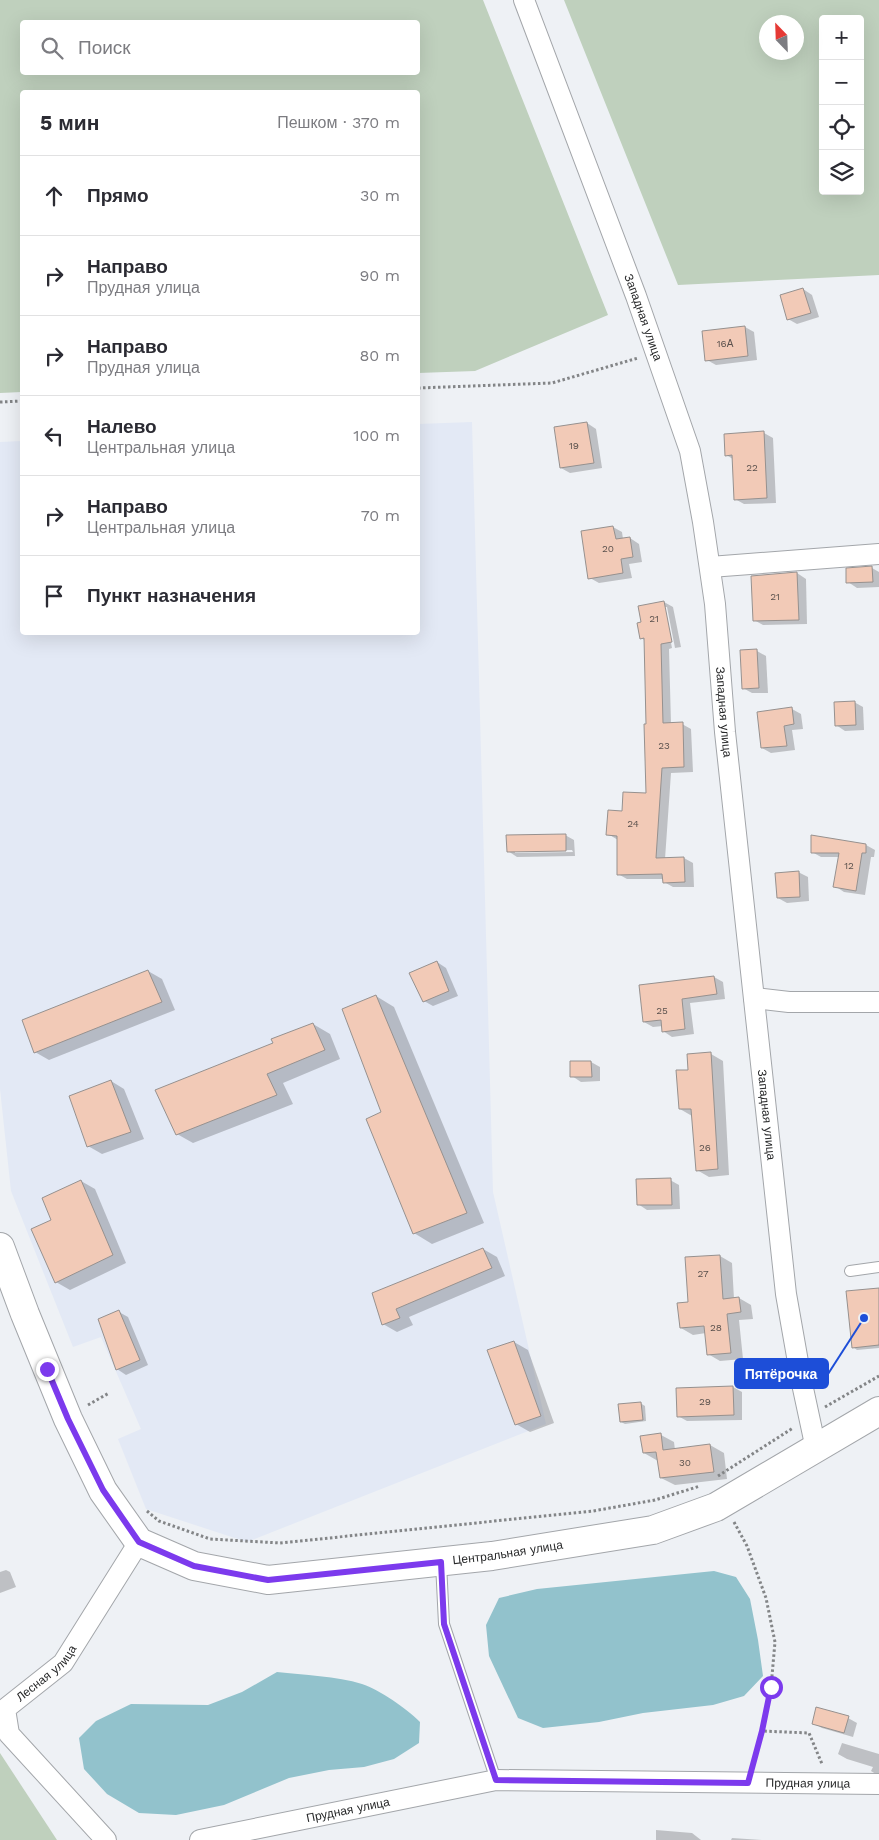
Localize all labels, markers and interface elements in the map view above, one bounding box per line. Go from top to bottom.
north arrow [759,15,804,60]
map controls [819,15,864,195]
button: + [819,15,864,60]
search box [20,20,420,75]
icon: search [38,34,66,62]
text: Поиск [78,36,131,59]
button: − [819,60,864,105]
button: locate [819,105,864,150]
text: 5 мин [40,110,99,135]
text: Пешком · 370 m [277,113,400,132]
button: layers [819,150,864,195]
icon: ahead [40,182,68,210]
text: Прямо [87,184,149,207]
text: 30 m [360,186,400,205]
text: Направо [87,255,168,278]
icon: right [40,262,68,290]
text: 90 m [359,266,400,285]
street label: Западная улица [621,272,665,363]
text: Прудная улица [87,278,200,297]
text: Направо [87,335,168,358]
house number: 16А [717,338,734,349]
icon: right [40,342,68,370]
text: 80 m [359,346,400,365]
text: Прудная улица [87,358,200,377]
text: Налево [87,415,157,438]
icon: left [40,422,68,450]
text: 100 m [353,426,400,445]
text: Центральная улица [87,438,235,457]
house number: 19 [569,440,579,451]
house number: 22 [746,462,758,473]
text: Направо [87,495,168,518]
icon: right [40,502,68,530]
text: 70 m [361,506,400,525]
text: Центральная улица [87,518,235,537]
house number: 20 [602,543,614,554]
icon: arrive [40,582,68,610]
text: Пункт назначения [87,584,256,607]
house number: 21 [770,591,780,602]
house number: 21 [649,613,659,624]
street label: Западная улица [713,666,735,758]
house number: 23 [658,740,670,751]
house number: 24 [627,818,639,829]
house number: 12 [844,860,854,871]
house number: 25 [656,1005,668,1016]
street label: Западная улица [755,1069,778,1161]
house number: 26 [699,1142,711,1153]
house number: 27 [697,1268,709,1279]
house number: 28 [710,1322,722,1333]
route end [36,1358,59,1381]
callout: Пятёрочка [735,1359,828,1388]
text: Пятёрочка [745,1366,817,1382]
house number: 29 [699,1396,711,1407]
house number: 30 [679,1457,691,1468]
street label: Центральная улица [452,1538,564,1567]
street label: Лесная улица [13,1642,80,1704]
route start [760,1676,783,1699]
street label: Прудная улица [766,1776,851,1791]
street label: Прудная улица [305,1795,391,1825]

